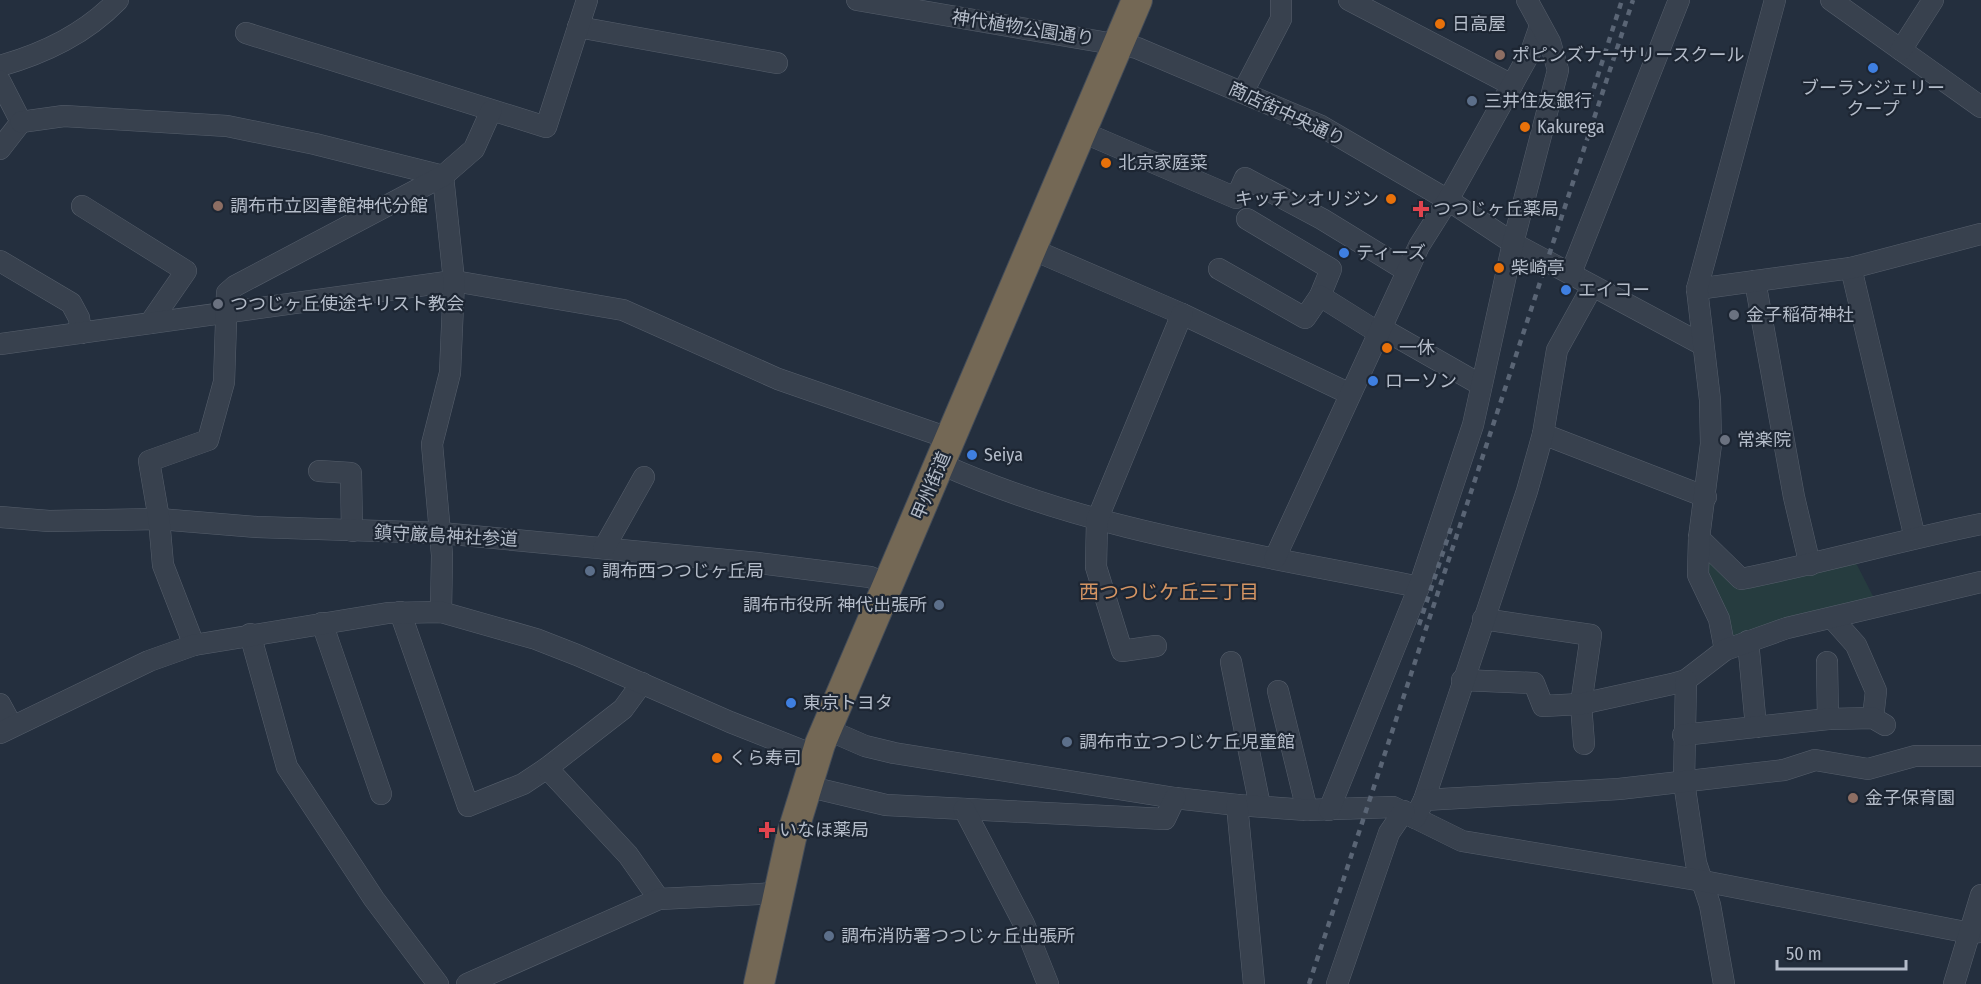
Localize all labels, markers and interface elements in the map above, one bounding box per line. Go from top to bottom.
street label: 神代植物公園通り [950,6,1096,50]
place label: 日高屋 [1452,13,1506,35]
marker: 日高屋 [1433,17,1447,31]
place label: ポピンズナーサリースクール [1512,44,1744,66]
marker: ポピンズナーサリースクール [1493,48,1507,62]
marker: ブーランジェリー クープ [1866,61,1880,75]
street label: 商店街中央通り [1225,77,1349,151]
place label: ブーランジェリー クープ [1801,77,1945,120]
place label: 三井住友銀行 [1484,90,1592,112]
marker: 三井住友銀行 [1465,94,1479,108]
place label: Kakurega [1537,116,1605,138]
marker: Kakurega [1518,120,1532,134]
place label: 北京家庭菜 [1118,152,1208,174]
marker: 北京家庭菜 [1099,156,1113,170]
place label: キッチンオリジン [1235,188,1379,210]
marker: キッチンオリジン [1384,192,1398,206]
place label: 調布市立図書館神代分館 [230,195,428,217]
place label: つつじヶ丘薬局 [1433,198,1559,220]
marker: 調布市立図書館神代分館 [211,199,225,213]
marker: つつじヶ丘薬局 [1414,202,1428,216]
place label: ティーズ [1356,242,1426,264]
marker: ティーズ [1337,246,1351,260]
place label: 柴崎亭 [1511,257,1565,279]
marker: 柴崎亭 [1492,261,1506,275]
place label: エイコー [1578,279,1650,301]
marker: エイコー [1559,283,1573,297]
place label: つつじヶ丘使途キリスト教会 [230,293,464,315]
marker: つつじヶ丘使途キリスト教会 [211,297,225,311]
place label: 金子稲荷神社 [1746,304,1854,326]
marker: 金子稲荷神社 [1727,308,1741,322]
place label: 一休 [1399,337,1435,359]
marker: 一休 [1380,341,1394,355]
place label: ローソン [1385,370,1457,392]
marker: ローソン [1366,374,1380,388]
place label: 常楽院 [1737,429,1791,451]
marker: 常楽院 [1718,433,1732,447]
place label: Seiya [984,444,1023,466]
marker: Seiya [965,448,979,462]
street label: 甲州街道 [907,449,955,523]
street label: 鎮守厳島神社参道 [374,521,518,551]
place label: 調布西つつじヶ丘局 [602,560,764,582]
marker: 調布西つつじヶ丘局 [583,564,597,578]
district label: 西つつじケ丘三丁目 [1079,580,1259,604]
place label: 調布市役所 神代出張所 [743,594,927,616]
marker: 調布市役所 神代出張所 [932,598,946,612]
place label: 東京トヨタ [803,692,893,714]
marker: 東京トヨタ [784,696,798,710]
place label: 調布市立つつじケ丘児童館 [1079,731,1295,753]
marker: 調布市立つつじケ丘児童館 [1060,735,1074,749]
place label: くら寿司 [729,747,801,769]
marker: くら寿司 [710,751,724,765]
place label: 金子保育園 [1865,787,1955,809]
marker: 金子保育園 [1846,791,1860,805]
place label: いなほ薬局 [779,819,869,841]
marker: いなほ薬局 [760,823,774,837]
place label: 調布消防署つつじヶ丘出張所 [841,925,1075,947]
marker: 調布消防署つつじヶ丘出張所 [822,929,836,943]
scale bar [1777,933,1906,971]
text: 50 m [1786,943,1822,965]

